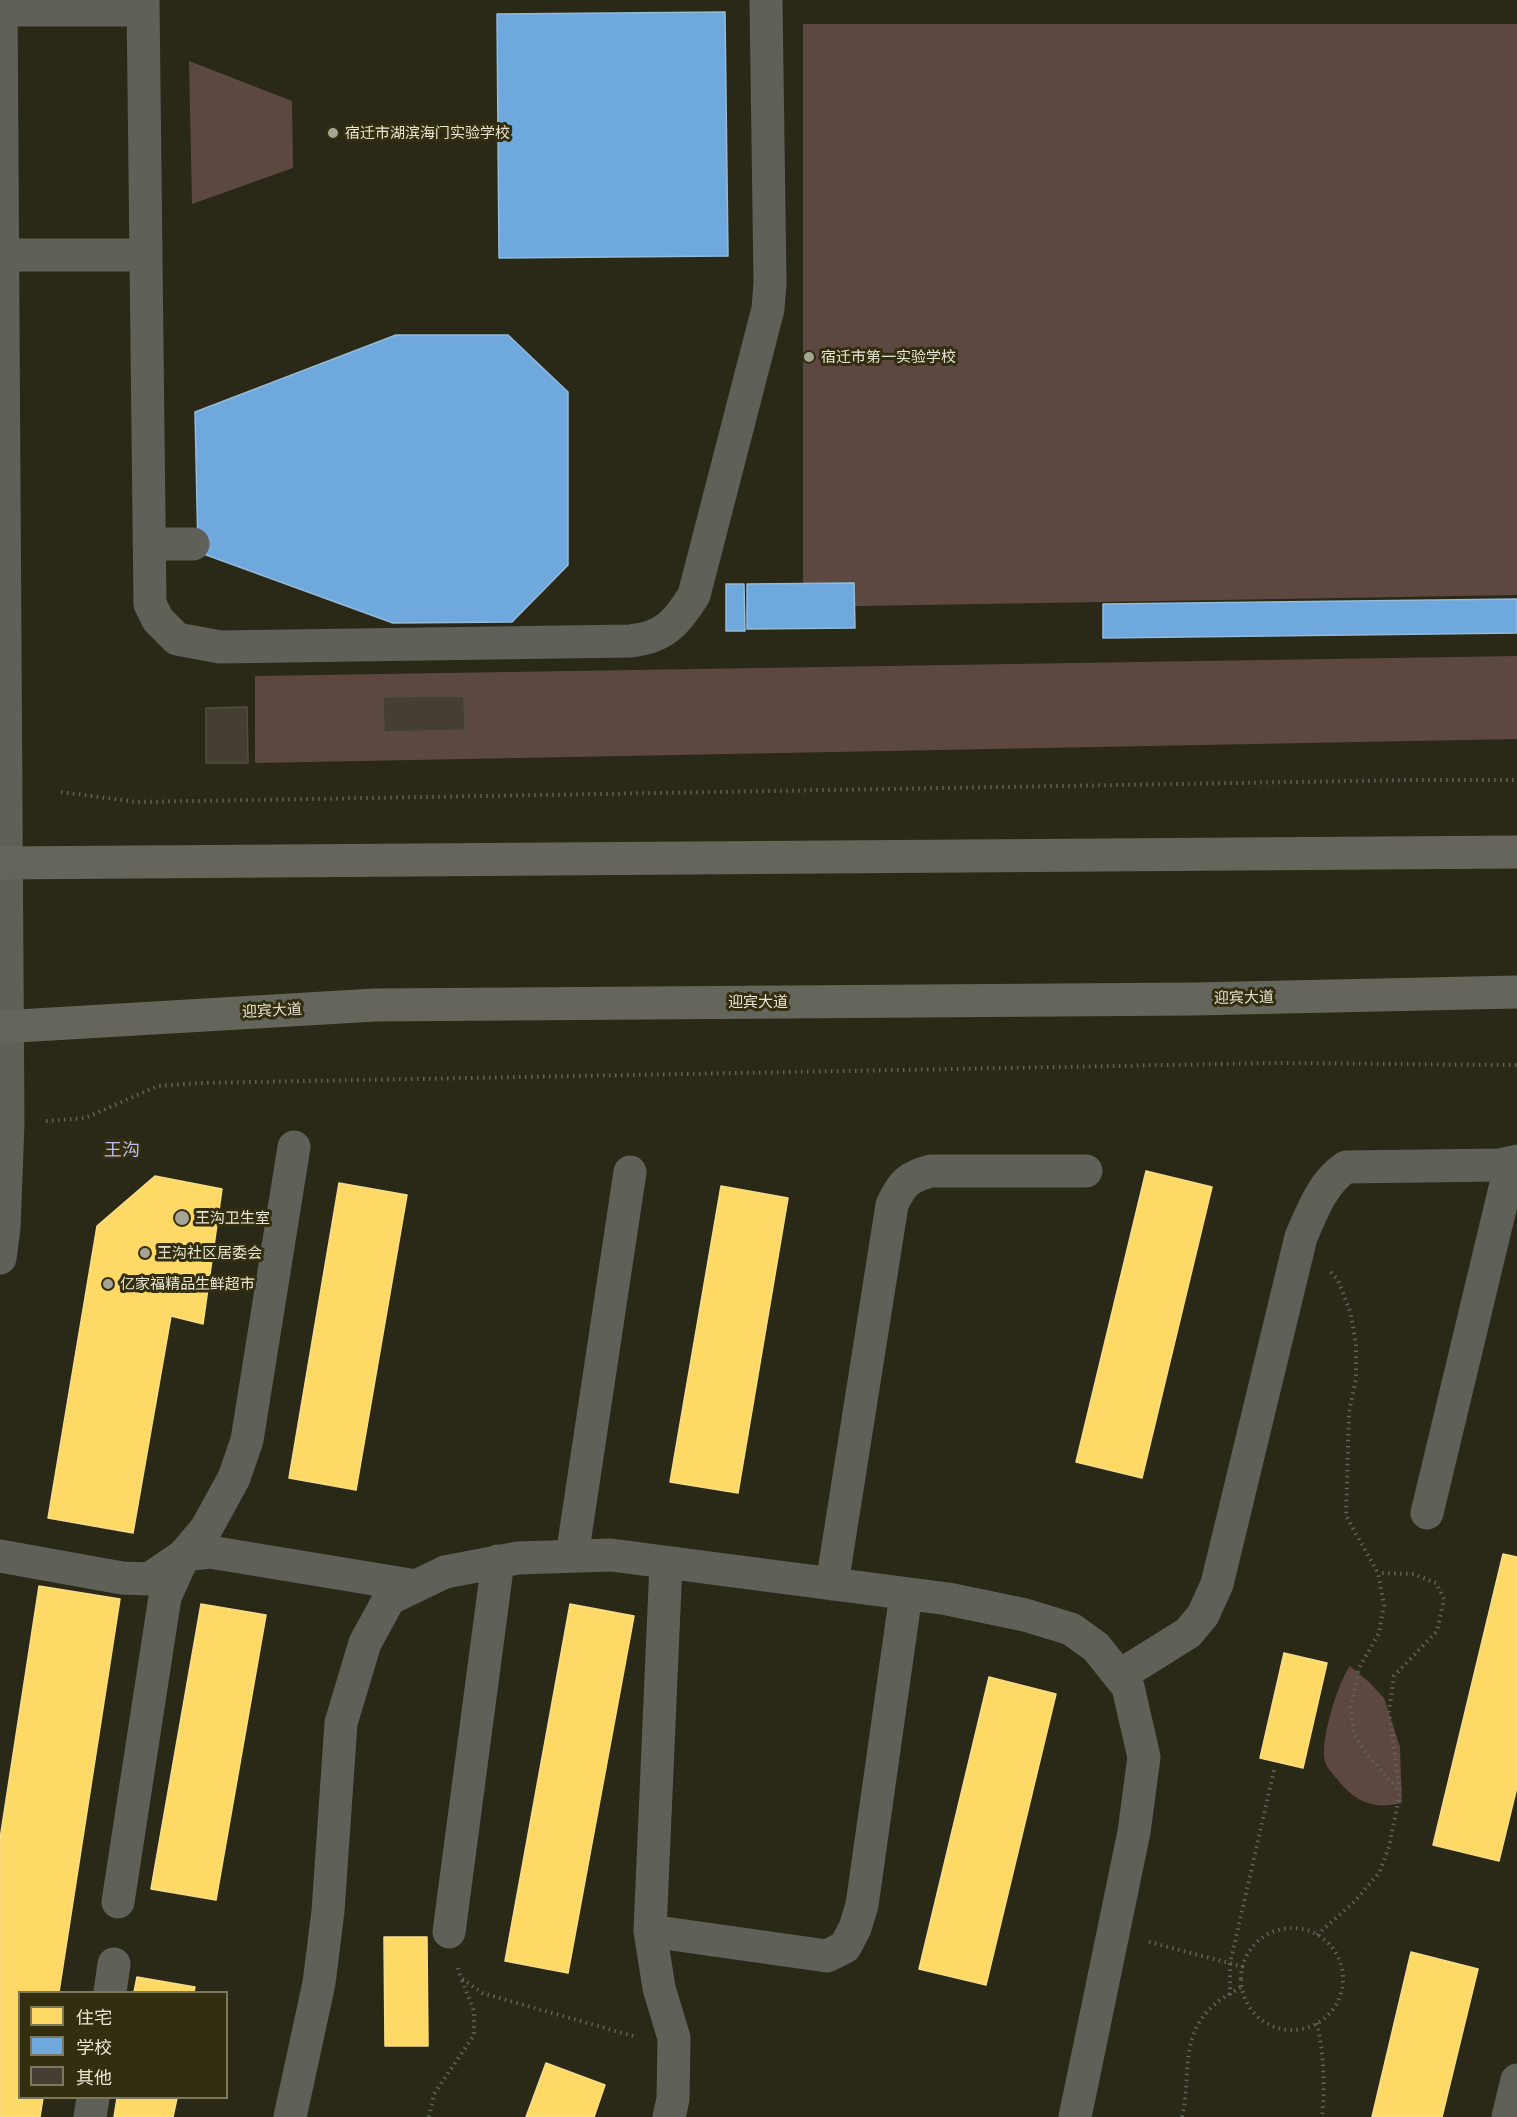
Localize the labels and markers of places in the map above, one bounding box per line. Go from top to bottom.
place label: 宿迁市湖滨海门实验学校 [345,124,510,142]
marker: 宿迁市湖滨海门实验学校 [326,126,340,140]
place label: 宿迁市第一实验学校 [821,348,956,366]
marker: 宿迁市第一实验学校 [802,350,816,364]
marker: 王沟卫生室 [173,1209,191,1227]
place label: 王沟卫生室 [195,1209,270,1227]
place label: 王沟社区居委会 [157,1244,262,1262]
marker: 王沟社区居委会 [138,1246,152,1260]
place label: 亿家福精品生鲜超市 [120,1275,255,1293]
marker: 亿家福精品生鲜超市 [101,1277,115,1291]

